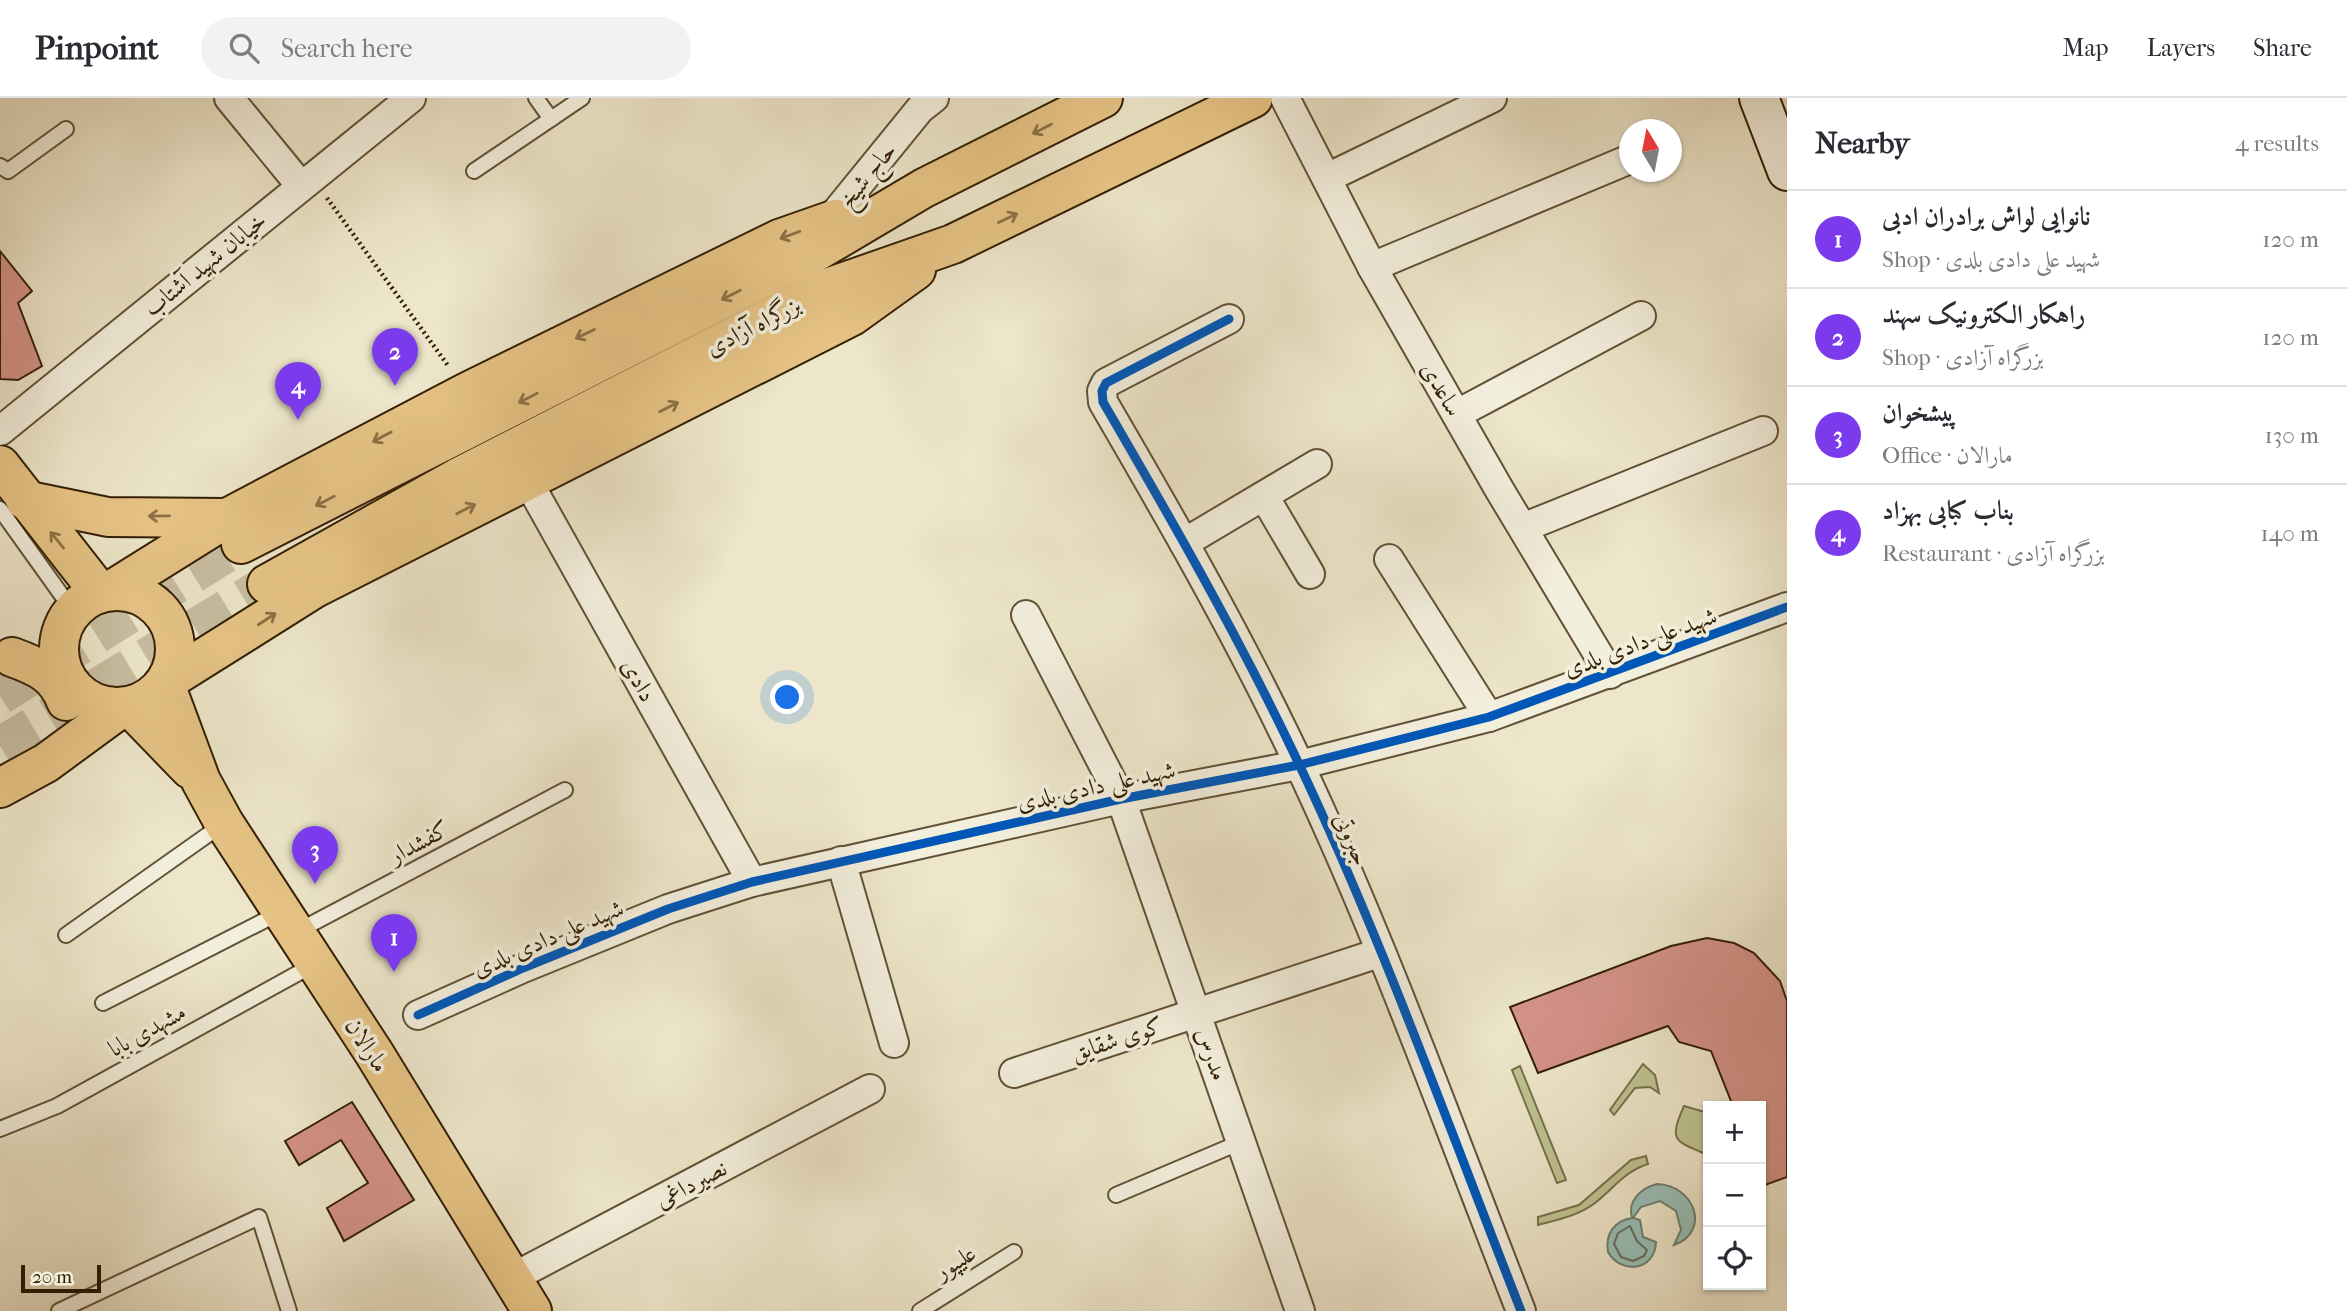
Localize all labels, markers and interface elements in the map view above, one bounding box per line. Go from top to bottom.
search box [201,17,691,80]
text: Pinpoint [35,29,159,68]
icon: search [225,29,263,67]
text: Search here [281,33,413,64]
text: Map [2063,34,2109,62]
text: Layers [2147,34,2215,62]
text: Share [2253,34,2312,62]
north arrow [1619,119,1682,182]
one-way arrow [1032,122,1053,136]
text: Nearby [1815,126,1910,161]
text: 4 results [2235,130,2319,157]
street label: حاج شیخ [832,137,907,218]
text: نانوایی لواش برادران ادبی [1882,201,2090,232]
street label: خیابان شهید آشتاب [138,206,273,323]
one-way arrow [997,210,1018,224]
text: 1 [1834,226,1842,253]
text: 120 m [2262,226,2319,253]
one-way arrow [780,230,802,242]
text: Shop · شهید علی دادی بلدی [1882,246,2100,273]
street label: بزرگراه آزادی [700,288,805,363]
one-way arrow [721,289,742,303]
text: راهکار الکترونیک سهند [1882,299,2085,330]
text: 2 [1832,324,1844,351]
text: 120 m [2262,324,2319,351]
pin: 2 [372,328,418,386]
one-way arrow [575,328,596,342]
text: Shop · بزرگراه آزادی [1882,344,2044,371]
street label: ساعدی [1415,357,1469,421]
pin: 4 [275,362,321,420]
one-way arrow [518,392,539,406]
text: پیشخوان [1882,397,1957,428]
one-way arrow [658,400,679,414]
text: 3 [1833,422,1843,449]
text: 130 m [2265,422,2319,449]
one-way arrow [373,430,393,444]
text: Office · مارالان [1882,442,2013,469]
one-way arrow [316,495,336,509]
text: بناب کبابی بهزاد [1882,495,2014,526]
one-way arrow [455,502,476,516]
one-way arrow [148,509,171,523]
text: 4 [1831,520,1845,547]
text: 140 m [2260,520,2319,547]
one-way arrow [50,532,65,550]
text: Restaurant · بزرگراه آزادی [1882,540,2105,567]
street label: شهید علی دادی بلدی [1559,601,1722,686]
one-way arrow [256,612,276,626]
street label: دادی [616,653,662,707]
your location [770,680,804,714]
street label: شهید علی دادی بلدی [1014,756,1178,819]
street label: جبروتی [1327,808,1376,870]
street label: کفشدار [382,814,454,870]
pin: 3 [292,826,338,884]
street label: شهید علی دادی بلدی [468,894,629,985]
pin: 1 [371,914,417,972]
street label: مشهدی بابا [103,997,191,1064]
street label: کوی شقایق [1068,1011,1167,1068]
street label: مارالان [339,1013,395,1077]
street label: مدرس [1190,1024,1234,1084]
map controls [1703,1101,1766,1290]
button: + [1703,1101,1766,1164]
street label: نصیرداغی [651,1154,731,1214]
button: − [1703,1164,1766,1227]
button: locate [1703,1227,1766,1290]
street label: علیپور [927,1239,982,1288]
scale bar [21,1262,102,1294]
text: 20 m [32,1266,72,1288]

